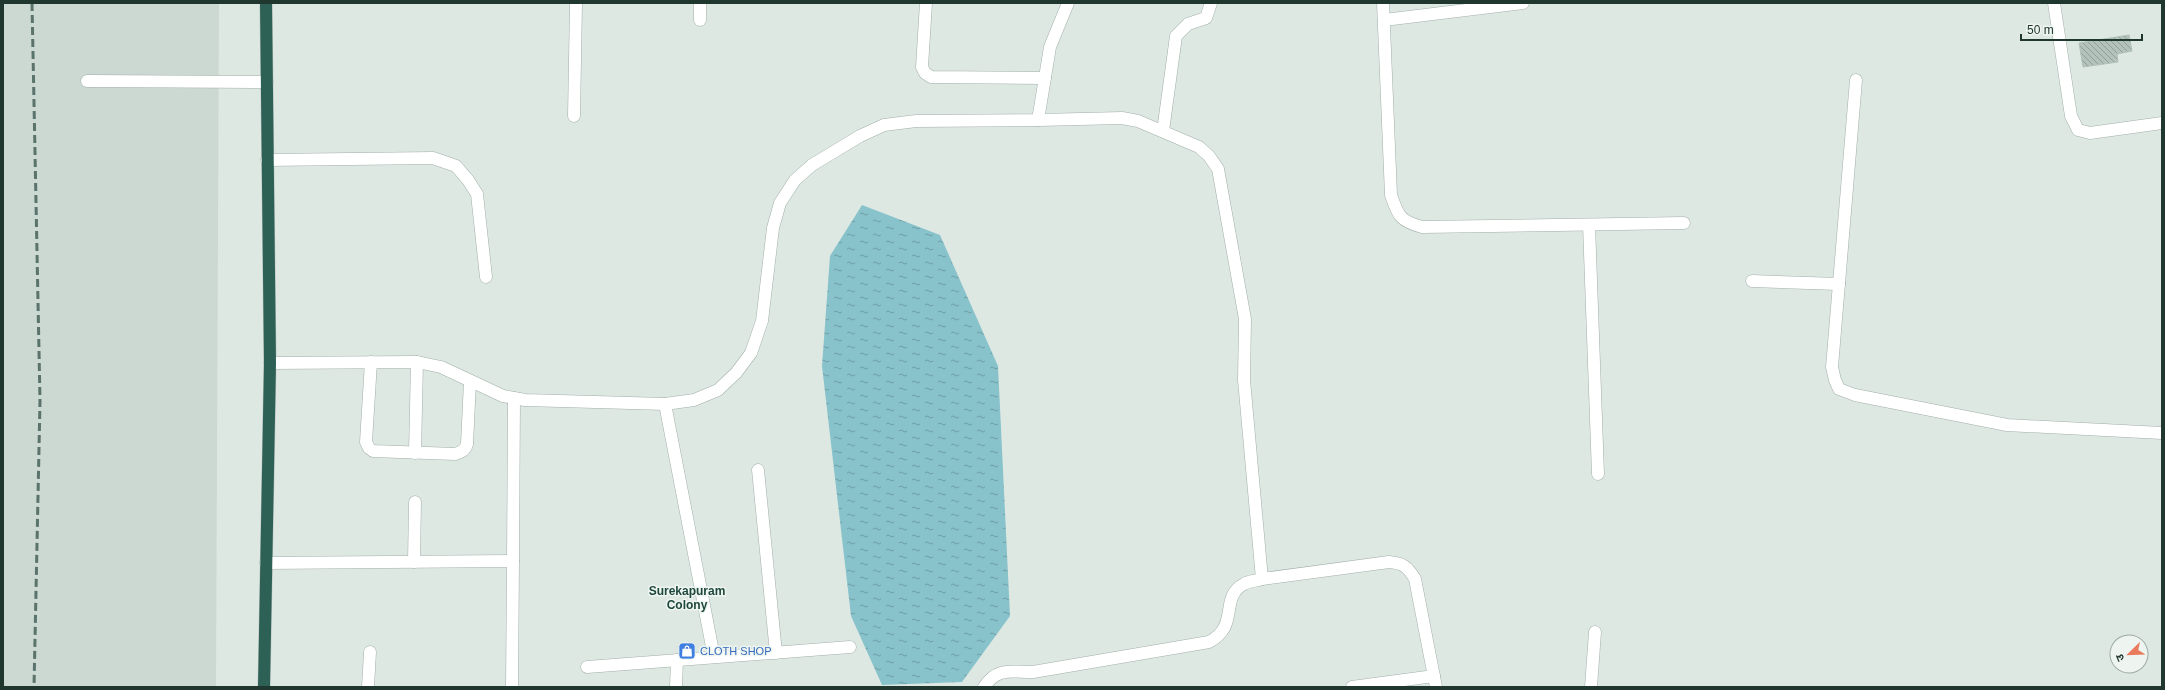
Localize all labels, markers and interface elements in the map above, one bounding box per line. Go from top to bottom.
scale bar [2021,16,2142,42]
text: 50 m [2027,23,2054,37]
district label: Surekapuram Colony [649,584,725,612]
north arrow [2109,634,2149,674]
shop icon: CLOTH SHOP [677,641,697,661]
place label: CLOTH SHOP [700,645,772,657]
text: उ [2113,652,2127,663]

